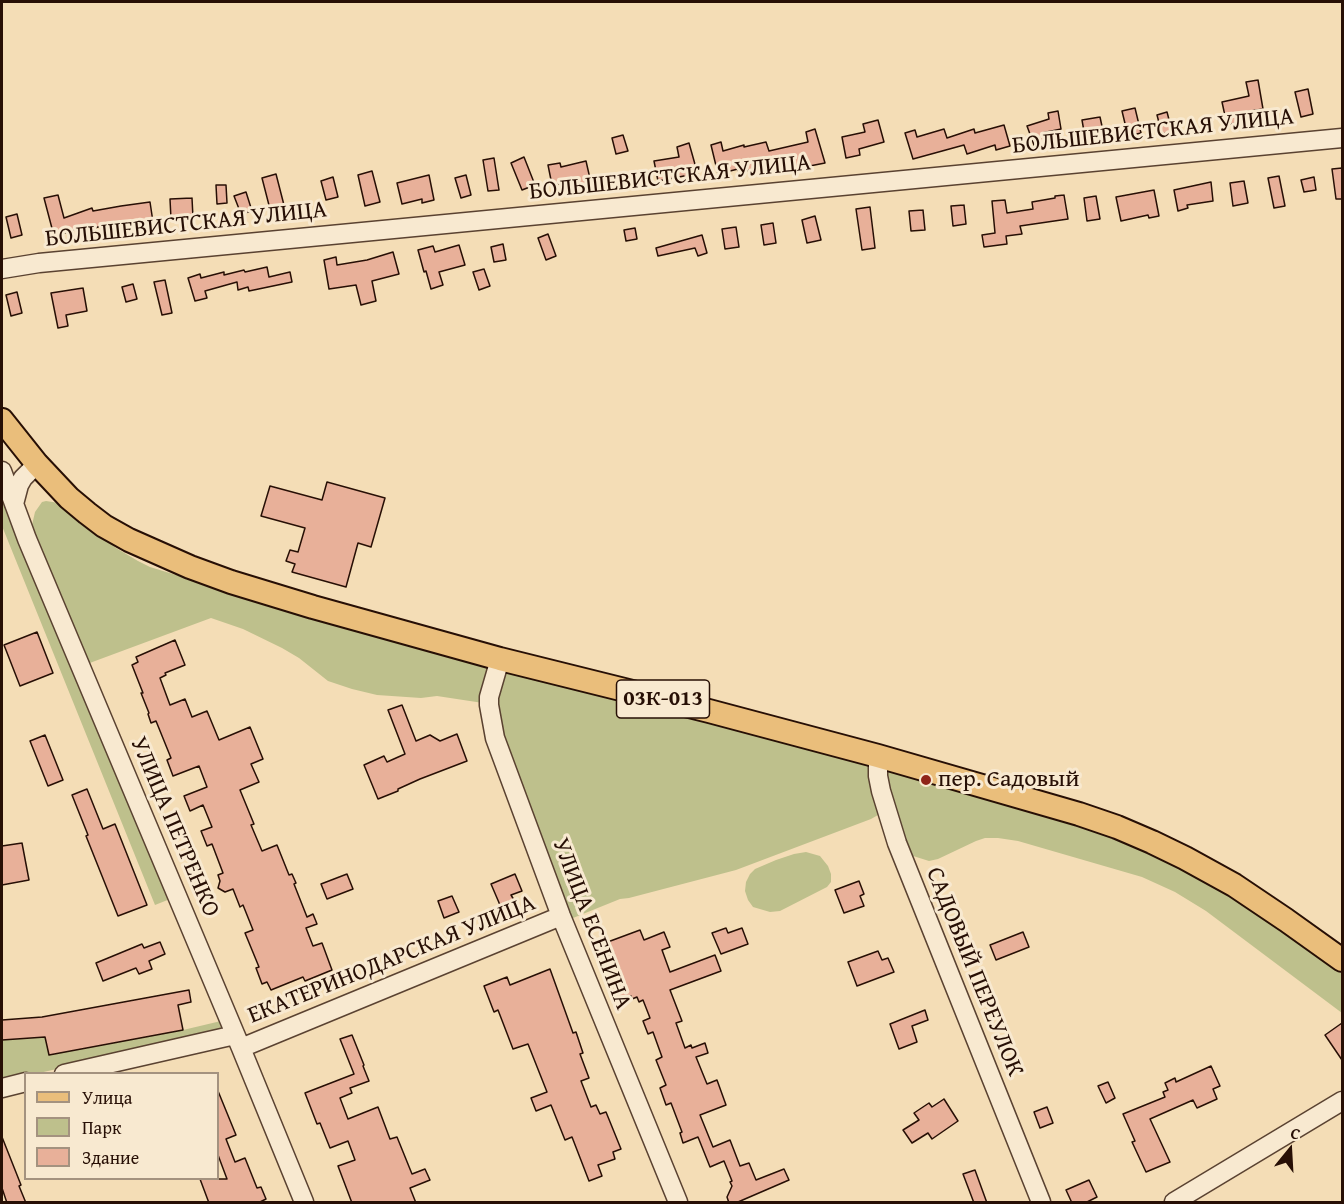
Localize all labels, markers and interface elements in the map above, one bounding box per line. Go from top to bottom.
street label: БОЛЬШЕВИСТСКАЯ УЛИЦА [1011,103,1295,161]
street label: БОЛЬШЕВИСТСКАЯ УЛИЦА [528,149,812,207]
street label: БОЛЬШЕВИСТСКАЯ УЛИЦА [44,196,328,254]
road number: 03К-013 [616,680,710,718]
street label: УЛИЦА ПЕТРЕНКО [123,733,225,921]
place label: пер. Садовый [938,766,1079,794]
marker: пер. Садовый [919,773,933,787]
street label: УЛИЦА ЕСЕНИНА [545,834,637,1014]
street label: САДОВЫЙ ПЕРЕУЛОК [919,863,1029,1081]
street label: ЕКАТЕРИНОДАРСКАЯ УЛИЦА [244,889,540,1031]
legend [24,1072,219,1180]
text: Улица [82,1084,132,1111]
text: Парк [82,1114,121,1141]
north arrow [1260,1120,1320,1180]
text: С [1288,1120,1304,1146]
text: Здание [82,1144,139,1171]

